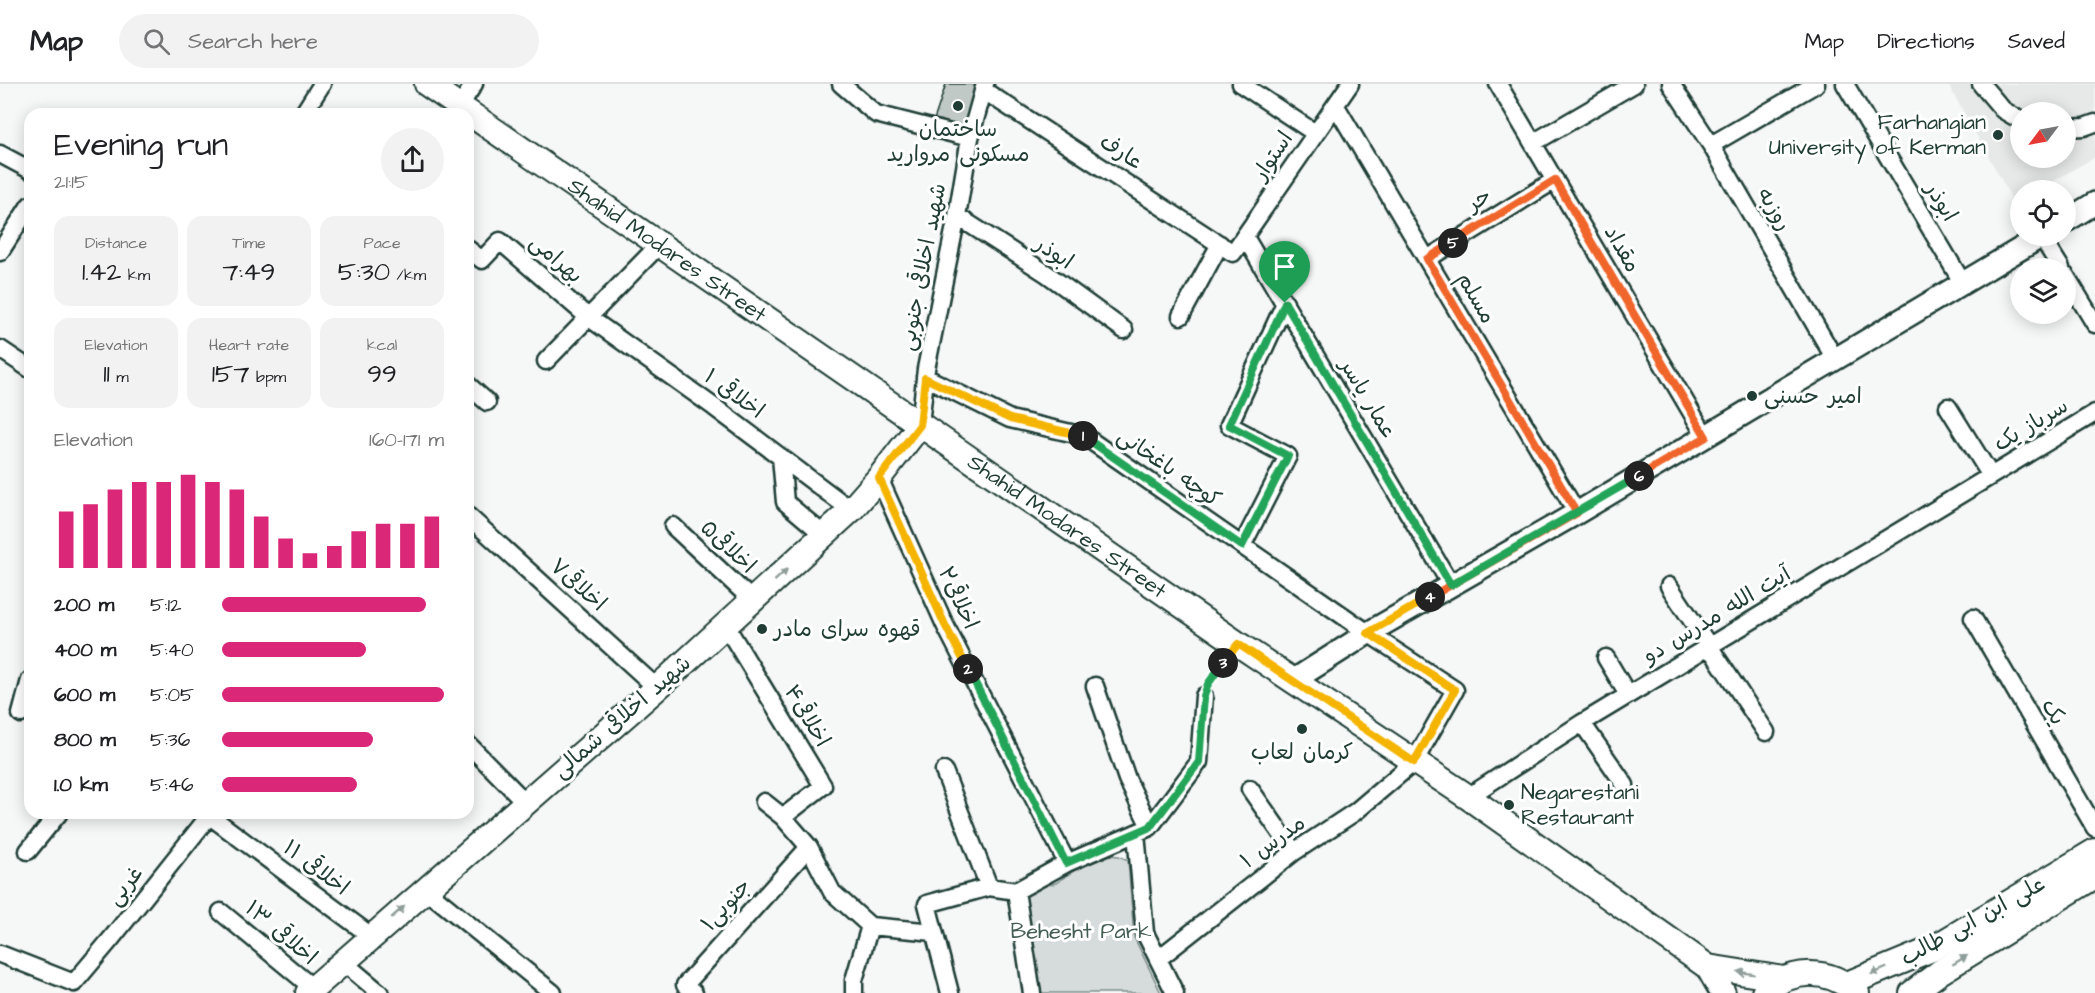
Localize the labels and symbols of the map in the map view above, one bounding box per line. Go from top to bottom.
marker: ساختمان مسکونی مروارید [951,99,965,113]
north arrow [2010,102,2076,168]
place label: Farhangian University of Kerman [1769,107,1986,164]
place label: ساختمان مسکونی مروارید [886,114,1030,170]
street label: استوار [1244,125,1301,188]
street label: عارف [1093,127,1149,177]
marker: Farhangian University of Kerman [1991,128,2005,142]
street label: Shahid Modares Street [562,170,773,330]
street label: ابوذر [1916,175,1965,227]
street label: حر [1459,180,1497,221]
street label: شهید اخلاقی جنوبی [892,181,954,353]
street label: روزبه [1749,181,1799,237]
street label: مقداد [1596,220,1648,278]
street label: بهرامی [523,227,589,291]
street label: ابوذر [1027,228,1080,277]
pin: 5 [1438,228,1468,258]
pin [1259,241,1310,303]
street label: مسلم [1449,266,1503,330]
street label: عمار یاسر [1331,351,1404,445]
street label: اخلاقی ۱ [697,361,771,427]
place label: امیر حسنی [1764,381,1862,412]
marker: امیر حسنی [1745,389,1759,403]
street label: سرباز یک [1988,391,2074,459]
pin: 1 [1068,421,1098,451]
street label: کوچه باغخانی [1111,421,1227,515]
street label: Shahid Modares Street [962,446,1173,606]
pin: 6 [1624,461,1654,491]
street label: اخلاقی۵ [693,513,763,581]
street label: اخلاقی۷ [543,551,613,619]
street label: آیت الله مدرس دو [1635,558,1798,672]
street label: اخلاقی۲ [930,562,986,634]
one-way arrow [773,569,788,582]
pin: 4 [1415,582,1445,612]
place label: قهوه سرای مادر [772,614,921,645]
marker: قهوه سرای مادر [755,622,769,636]
street label: شهید اخلاقی شمالی [546,648,698,786]
pin: 3 [1208,648,1238,678]
pin: 2 [953,654,983,684]
street label: اخلاقی۴ [776,679,838,753]
street label: یک [2033,693,2073,731]
marker: کرمان لعاب [1295,722,1309,736]
place label: کرمان لعاب [1251,737,1353,768]
place label: Negarestani Restaurant [1521,777,1639,833]
marker: Negarestani Restaurant [1502,798,1516,812]
street label: مدرس ۱ [1234,808,1312,876]
street label: اخلاقی ۱۱ [276,833,356,903]
street label: غربی [99,859,151,913]
street label: علی ابن ابی طالب [1895,868,2051,974]
street label: جنوبی۱ [694,872,758,938]
street label: اخلاقی ۱۳ [238,894,324,972]
one-way arrow [391,905,406,919]
park label: Behesht Park [1011,916,1152,947]
one-way arrow [1952,955,1968,966]
one-way arrow [1870,967,1888,976]
one-way arrow [1737,968,1756,977]

